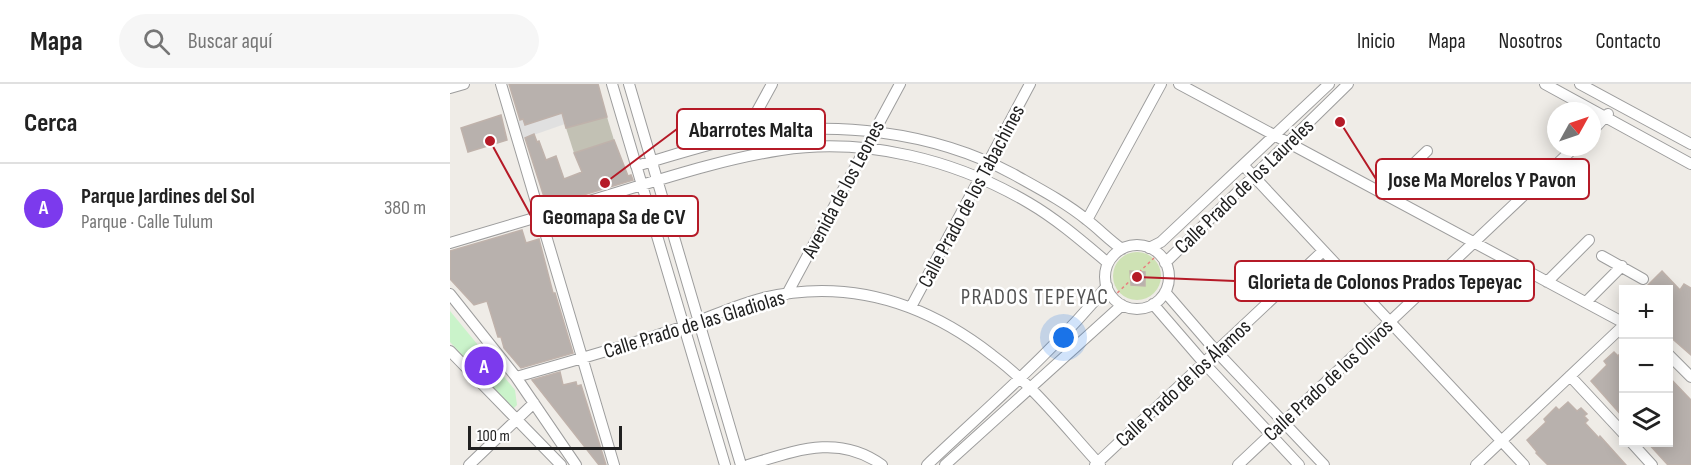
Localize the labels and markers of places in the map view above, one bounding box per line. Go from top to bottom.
callout: Abarrotes Malta [677,109,825,149]
callout: Jose Ma Morelos Y Pavon [1376,159,1589,199]
callout: Geomapa Sa de CV [531,196,698,236]
callout: Glorieta de Colonos Prados Tepeyac [1235,261,1534,301]
pin: A [465,344,504,388]

